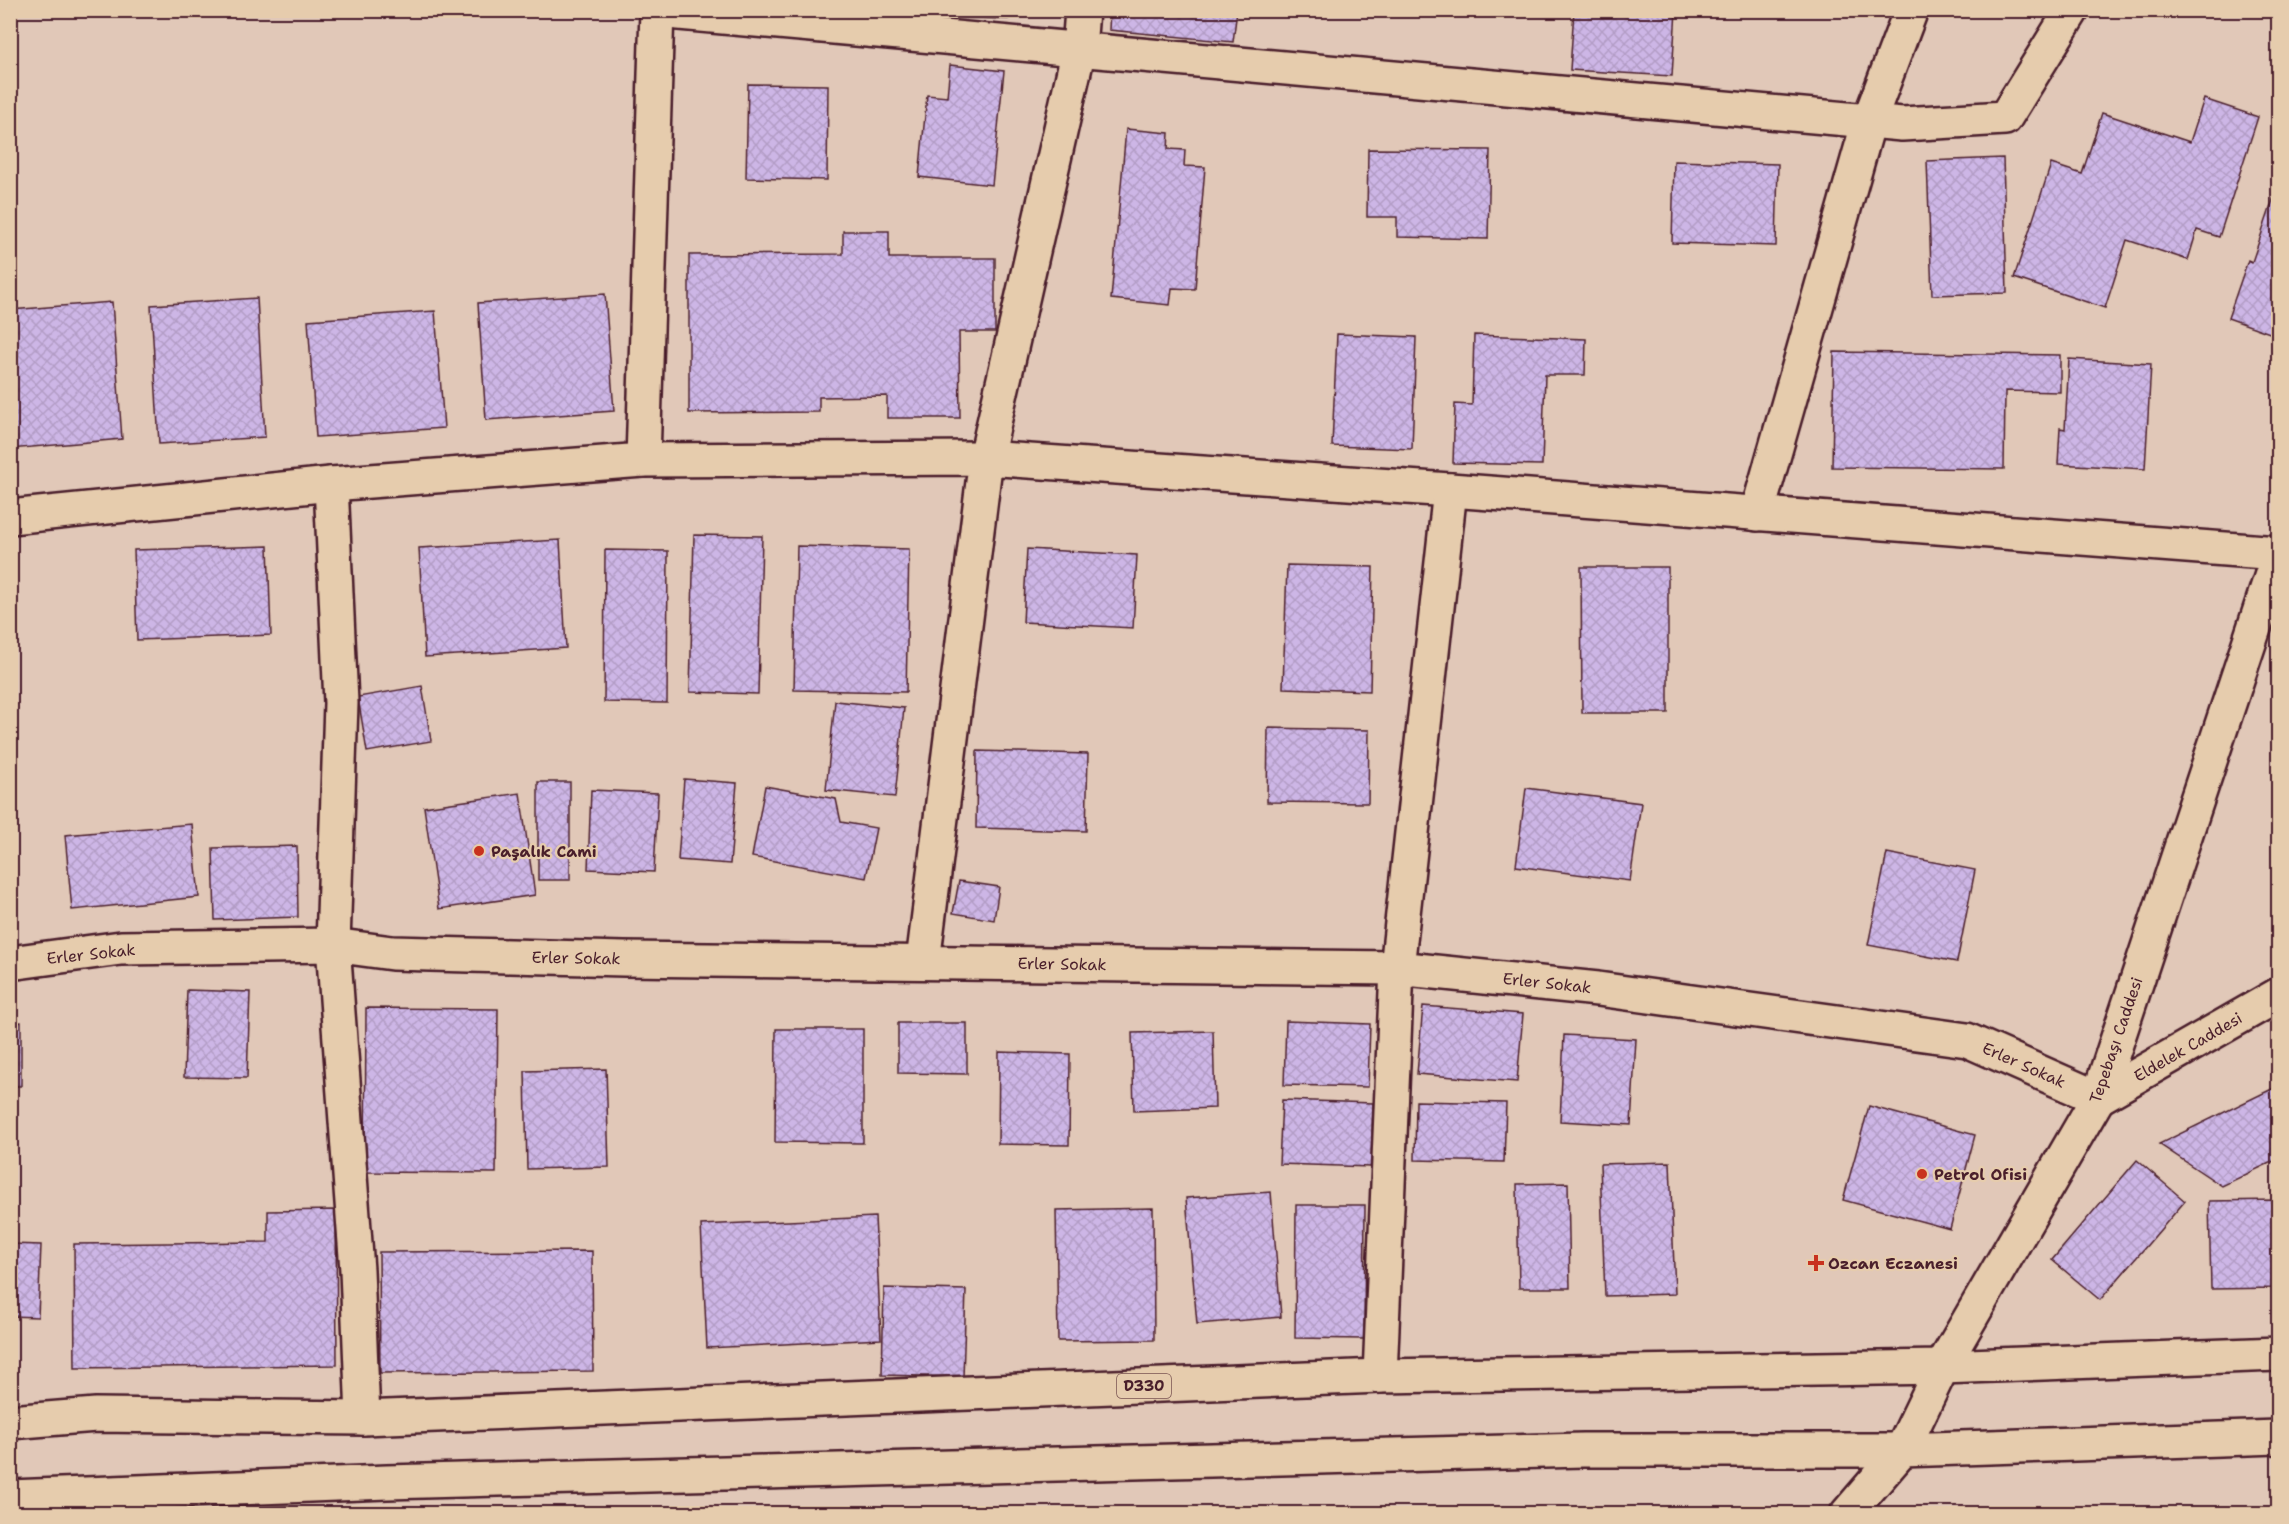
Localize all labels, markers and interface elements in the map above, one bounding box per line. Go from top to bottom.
place label: Paşalık Cami [491,841,597,862]
marker: Paşalık Cami [472,844,486,858]
street label: Erler Sokak [46,939,136,969]
street label: Erler Sokak [531,947,621,969]
street label: Erler Sokak [1017,953,1107,975]
street label: Erler Sokak [1502,968,1592,998]
street label: Tepebaşı Caddesi [2085,974,2147,1106]
street label: Eldelek Caddesi [2130,1007,2246,1087]
street label: Erler Sokak [1979,1037,2069,1093]
place label: Petrol Ofisi [1934,1164,2027,1185]
marker: Petrol Ofisi [1915,1167,1929,1181]
place label: Ozcan Eczanesi [1828,1253,1958,1274]
marker: Ozcan Eczanesi [1809,1256,1823,1270]
road number: D330 [1117,1374,1171,1398]

